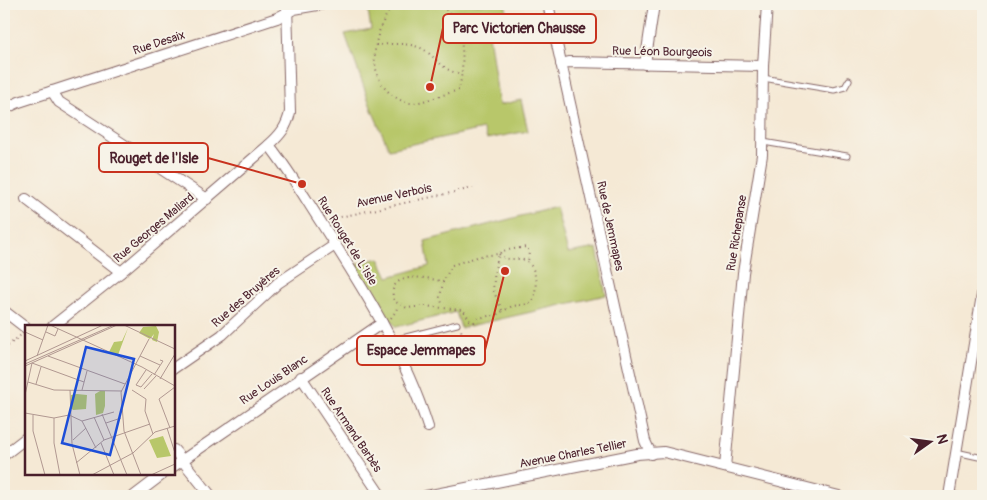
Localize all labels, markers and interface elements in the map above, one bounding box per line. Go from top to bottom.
callout: Parc Victorien Chausse [443,14,596,43]
text: Parc Victorien Chausse [453,20,587,37]
street label: Rue Desaix [131,28,187,58]
street label: Rue Léon Bourgeois [612,44,713,60]
callout: Rouget de l'Isle [99,143,208,172]
text: Rouget de l'Isle [110,150,199,167]
street label: Rue de Jemmapes [593,180,627,273]
street label: Avenue Verbois [355,181,434,211]
street label: Rue Georges Maliard [111,190,197,266]
street label: Rue Rouget de L'Isle [314,194,380,288]
street label: Rue Richepanse [724,194,750,272]
street label: Rue des Bruyères [209,263,284,331]
inset map [25,325,175,475]
callout: Espace Jemmapes [357,336,485,365]
text: Espace Jemmapes [367,342,476,359]
street label: Rue Louis Blanc [237,352,311,408]
street label: Rue Armand Barbès [317,385,385,476]
north arrow [904,418,954,468]
text: N [933,432,952,446]
street label: Avenue Charles Tellier [518,436,629,472]

